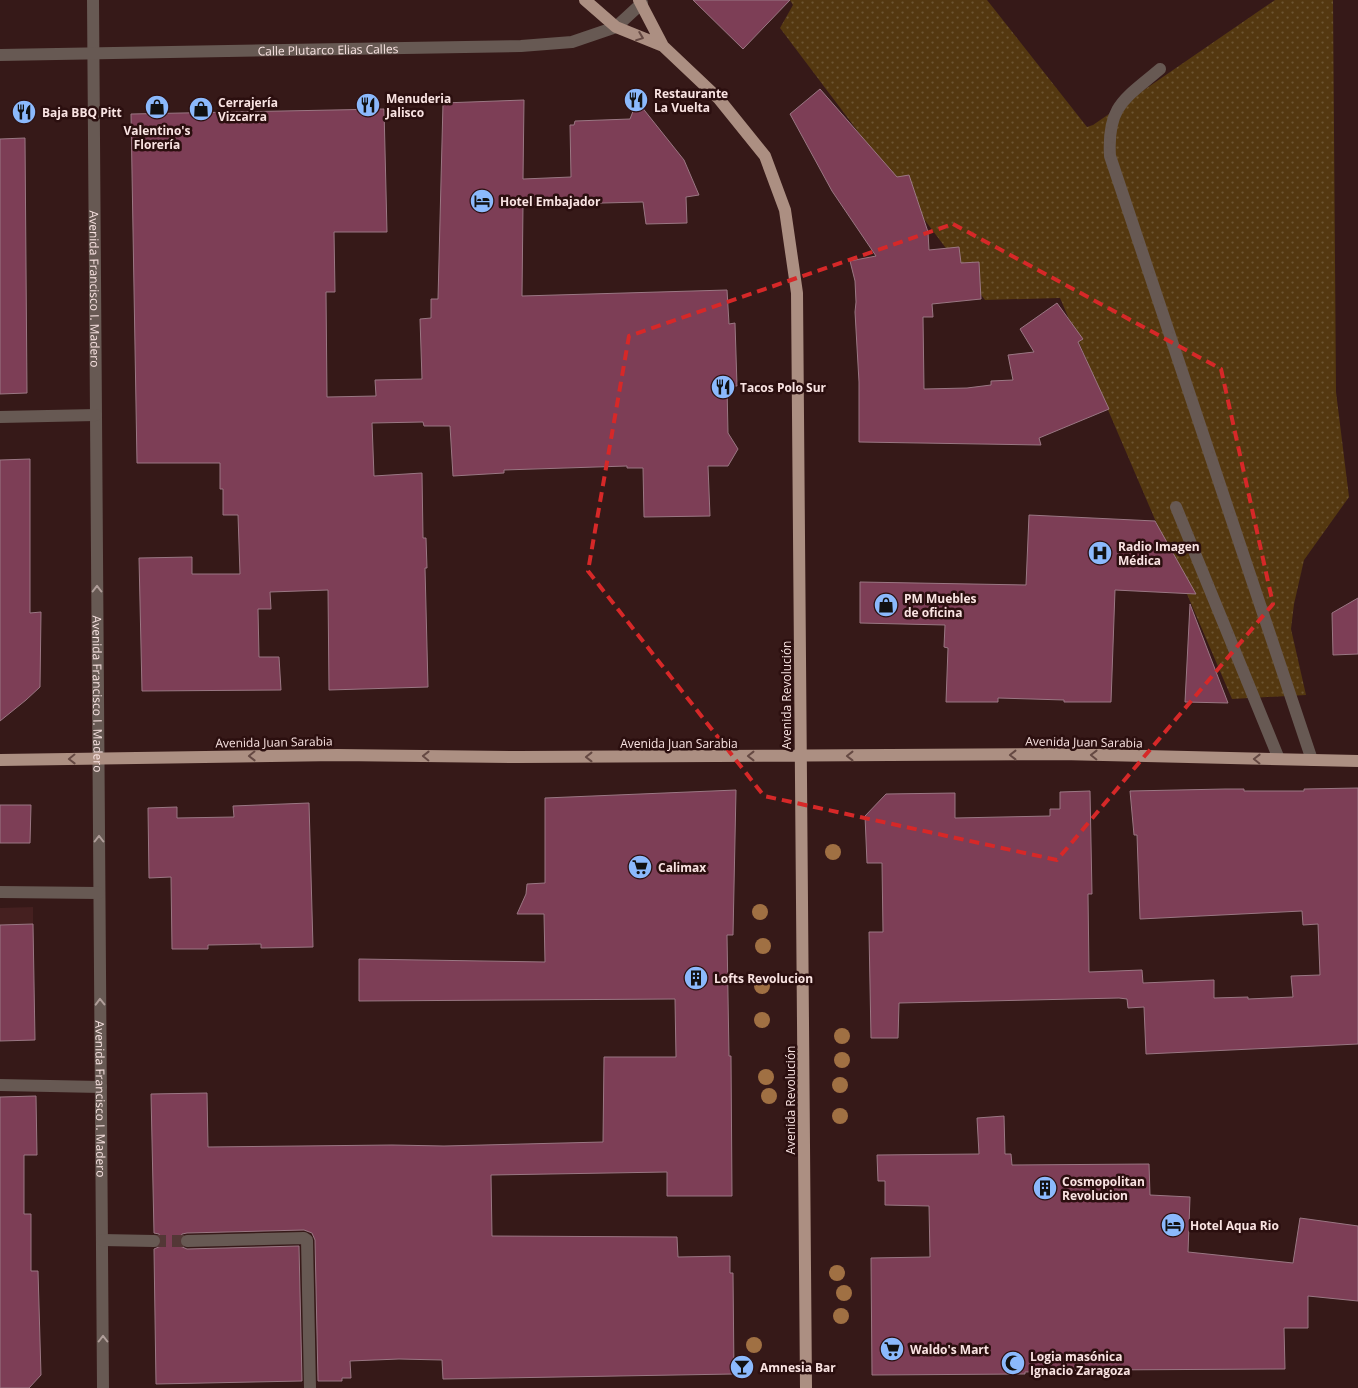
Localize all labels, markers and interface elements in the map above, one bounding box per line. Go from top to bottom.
one-way arrow [635,31,643,41]
street label: Calle Plutarco Elias Calles [257,40,399,59]
place label: Restaurante La Vuelta [654,85,728,116]
restaurant icon: Restaurante La Vuelta [623,87,649,113]
place label: Menuderia Jalisco [385,90,451,121]
restaurant icon: Menuderia Jalisco [355,92,381,118]
shop icon: Valentino's Florería [144,94,170,120]
place label: Cerrajería Vizcarra [218,94,278,125]
shop icon: Cerrajería Vizcarra [188,96,214,122]
restaurant icon: Baja BBQ Pitt [11,99,37,125]
place label: Baja BBQ Pitt [42,104,122,121]
place label: Valentino's Florería [123,122,191,153]
hotel icon: Hotel Embajador [469,188,495,214]
place label: Hotel Embajador [500,193,601,210]
street label: Avenida Francisco I. Madero [86,210,104,368]
restaurant icon: Tacos Polo Sur [710,374,736,400]
place label: Tacos Polo Sur [740,379,827,396]
place label: Radio Imagen Médica [1118,538,1200,569]
hospital icon: Radio Imagen Médica [1087,540,1113,566]
one-way arrow [92,585,102,593]
place label: PM Muebles de oficina [904,590,977,621]
shop icon: PM Muebles de oficina [873,592,899,618]
street label: Avenida Francisco I. Madero [89,615,107,773]
street label: Avenida Revolución [778,641,795,749]
street label: Avenida Juan Sarabia [215,732,333,752]
street label: Avenida Juan Sarabia [1025,732,1143,752]
street label: Avenida Juan Sarabia [620,735,738,752]
one-way arrow [1008,750,1016,760]
one-way arrow [1090,750,1098,760]
one-way arrow [248,751,256,762]
one-way arrow [422,751,430,761]
one-way arrow [747,751,755,761]
one-way arrow [846,751,854,761]
one-way arrow [585,752,592,762]
one-way arrow [68,753,76,764]
one-way arrow [1253,753,1261,764]
one-way arrow [94,835,104,843]
supermarket icon: Calimax [627,854,653,880]
place label: Calimax [658,859,706,876]
building icon: Lofts Revolucion [683,965,709,991]
place label: Lofts Revolucion [714,970,813,987]
one-way arrow [95,998,105,1006]
street label: Avenida Francisco I. Madero [92,1020,110,1177]
street label: Avenida Revolución [782,1046,799,1154]
place label: Cosmopolitan Revolucion [1062,1173,1145,1204]
building icon: Cosmopolitan Revolucion [1032,1175,1058,1201]
hotel icon: Hotel Aqua Rio [1160,1212,1186,1238]
place label: Hotel Aqua Rio [1190,1217,1279,1234]
one-way arrow [98,1335,108,1343]
supermarket icon: Waldo's Mart [879,1336,905,1362]
place label: Waldo's Mart [910,1341,989,1358]
place label: Logia masónica Ignacio Zaragoza [1030,1348,1130,1379]
mosque icon: Logia masónica Ignacio Zaragoza [1000,1350,1026,1376]
bar icon: Amnesia Bar [729,1354,755,1380]
place label: Amnesia Bar [760,1359,836,1376]

